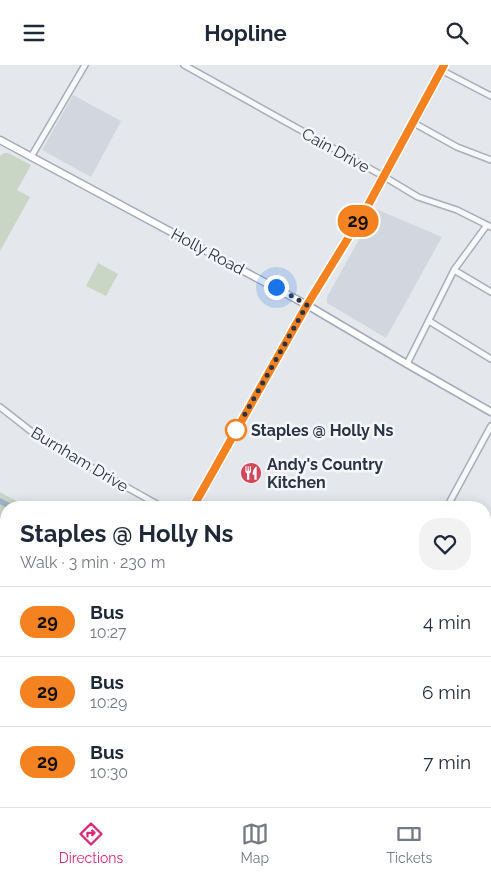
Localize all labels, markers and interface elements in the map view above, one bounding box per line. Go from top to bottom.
icon: menu [20,19,48,47]
icon: search [443,19,471,47]
text: Hopline [204,20,287,46]
street label: Cain Drive [298,124,373,177]
line badge: 29 [336,205,380,237]
text: 29 [348,210,368,231]
street label: Holly Road [168,224,248,279]
your location [264,275,289,300]
marker: Staples @ Holly Ns [225,419,247,441]
place label: Staples @ Holly Ns [251,421,393,440]
street label: Burnham Drive [28,423,132,496]
place label: Andy's Country Kitchen [267,455,383,492]
restaurant icon: Andy's Country Kitchen [239,461,263,485]
button: heart [419,518,471,570]
text: Staples @ Holly Ns [20,519,233,548]
text: Walk · 3 min · 230 m [20,553,165,572]
text: Bus [90,601,124,623]
text: 29 [37,611,58,632]
text: 4 min [423,611,471,633]
text: 10:27 [90,623,127,642]
text: Bus [90,671,124,693]
text: 29 [37,681,58,702]
text: 6 min [422,681,471,703]
text: 10:29 [90,693,127,712]
text: Bus [90,741,124,763]
text: 29 [37,751,58,772]
text: 7 min [423,751,471,773]
text: 10:30 [90,763,128,782]
tab: Directions [59,820,123,866]
tab: Map [241,820,269,866]
tab: Tickets [386,820,432,866]

